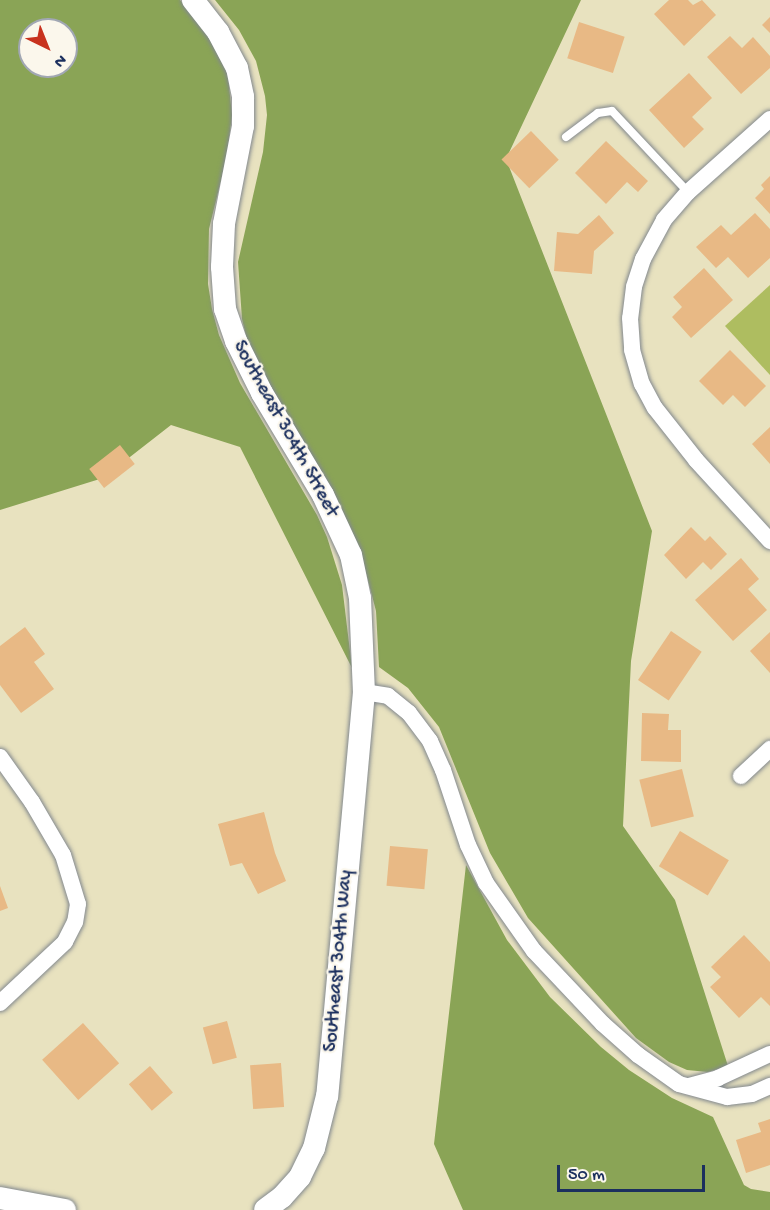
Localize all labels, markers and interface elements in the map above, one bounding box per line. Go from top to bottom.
north arrow [18,18,78,78]
text: N [49,50,70,71]
street label: Southeast 304th Street [227,337,343,521]
street label: Southeast 304th Way [319,869,359,1053]
scale bar [560,1153,708,1191]
text: 50 m [568,1165,605,1186]

